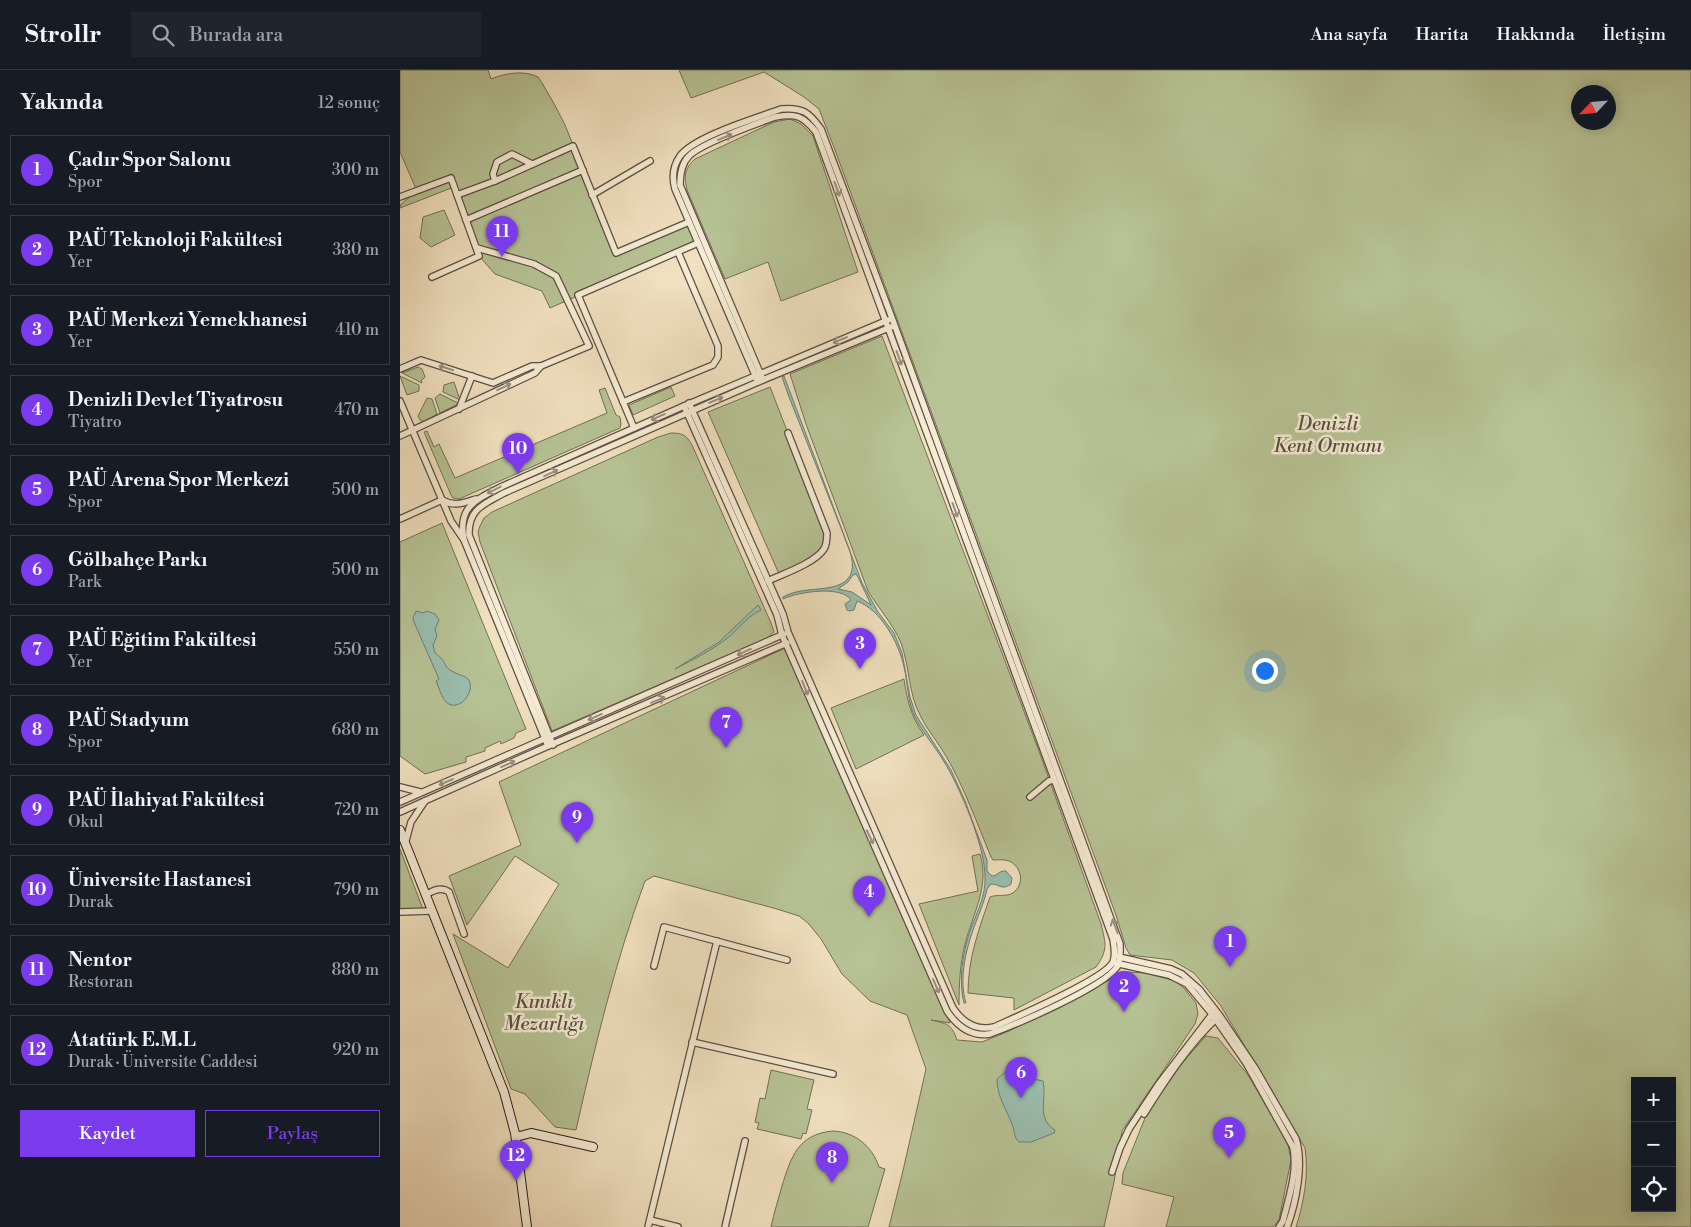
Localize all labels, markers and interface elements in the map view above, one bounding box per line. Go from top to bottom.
search box [131,12,481,57]
text: Strollr [25,20,101,50]
icon: search [149,21,177,49]
text: Burada ara [189,23,283,47]
text: Ana sayfa [1310,23,1388,46]
text: Harita [1416,23,1469,46]
text: Hakkında [1497,23,1575,46]
text: İletişim [1603,23,1666,46]
north arrow [1571,85,1616,130]
text: Yakında [20,90,103,116]
text: 12 sonuç [318,93,380,113]
one-way arrow [717,132,732,141]
text: Çadır Spor Salonu [68,148,231,172]
text: 1 [33,160,41,180]
text: 300 m [332,160,379,180]
text: Spor [68,172,102,192]
one-way arrow [833,180,842,196]
pin: 11 [486,216,518,257]
text: PAÜ Teknoloji Fakültesi [68,228,283,252]
text: 2 [32,240,42,260]
text: 380 m [332,240,379,260]
text: Yer [68,252,92,272]
text: PAÜ Merkezi Yemekhanesi [68,308,307,332]
text: 3 [32,320,42,340]
text: 410 m [335,320,379,340]
text: Yer [68,332,92,352]
one-way arrow [833,335,848,345]
one-way arrow [895,349,904,365]
one-way arrow [438,362,454,372]
one-way arrow [496,382,511,391]
text: Denizli Devlet Tiyatrosu [68,388,283,412]
one-way arrow [708,395,723,405]
text: 4 [32,400,42,420]
text: 470 m [335,400,379,420]
text: Tiyatro [68,412,122,432]
one-way arrow [651,412,666,422]
park label: Denizli Kent Ormanı [1274,412,1383,458]
pin: 10 [502,433,534,474]
one-way arrow [543,467,558,477]
text: PAÜ Arena Spor Merkezi [68,468,289,492]
text: 5 [32,480,42,500]
text: 500 m [332,480,379,500]
one-way arrow [487,486,502,495]
text: Spor [68,492,102,512]
one-way arrow [951,502,960,517]
text: Gölbahçe Parkı [68,548,207,572]
text: 6 [32,560,42,580]
text: 500 m [332,560,379,580]
text: Park [68,572,101,592]
text: PAÜ Eğitim Fakültesi [68,628,256,652]
pin: 3 [844,628,876,669]
text: 7 [32,640,42,660]
text: 550 m [333,640,379,660]
one-way arrow [737,648,752,657]
text: Yer [68,652,92,672]
your location [1252,658,1278,684]
one-way arrow [801,680,811,695]
one-way arrow [650,694,665,704]
pin: 7 [710,707,742,748]
text: PAÜ Stadyum [68,708,189,732]
one-way arrow [588,712,603,722]
text: 8 [32,720,42,740]
text: 680 m [332,720,379,740]
text: Spor [68,732,102,752]
one-way arrow [500,758,515,768]
one-way arrow [439,778,454,788]
text: PAÜ İlahiyat Fakültesi [68,788,264,812]
text: 9 [32,800,42,820]
text: 720 m [334,800,379,820]
pin: 9 [561,802,593,843]
text: Okul [68,812,103,832]
one-way arrow [866,829,875,844]
text: Üniversite Hastanesi [68,868,252,892]
pin: 4 [853,876,885,917]
text: 10 [28,880,46,900]
text: 790 m [334,880,379,900]
text: Durak [68,892,113,912]
one-way arrow [1110,918,1119,934]
pin: 1 [1214,926,1246,967]
text: Nentor [68,948,132,972]
text: 11 [29,960,45,980]
text: 880 m [331,960,379,980]
pin: 2 [1108,971,1140,1012]
text: Restoran [68,972,133,992]
one-way arrow [932,978,942,993]
park label: Kınıklı Mezarlığı [504,990,584,1036]
text: Atatürk E.M.L [68,1028,196,1052]
text: 12 [28,1040,46,1060]
text: 920 m [332,1040,379,1060]
text: Durak · Üniversite Caddesi [68,1052,258,1072]
pin: 6 [1005,1057,1037,1098]
map controls [1631,1077,1676,1212]
button: + [1631,1077,1676,1122]
button: Kaydet [20,1110,195,1157]
button: Paylaş [205,1110,380,1157]
pin: 5 [1213,1117,1245,1158]
button: − [1631,1122,1676,1167]
pin: 12 [500,1140,532,1181]
pin: 8 [816,1142,848,1183]
button: locate [1631,1167,1676,1212]

